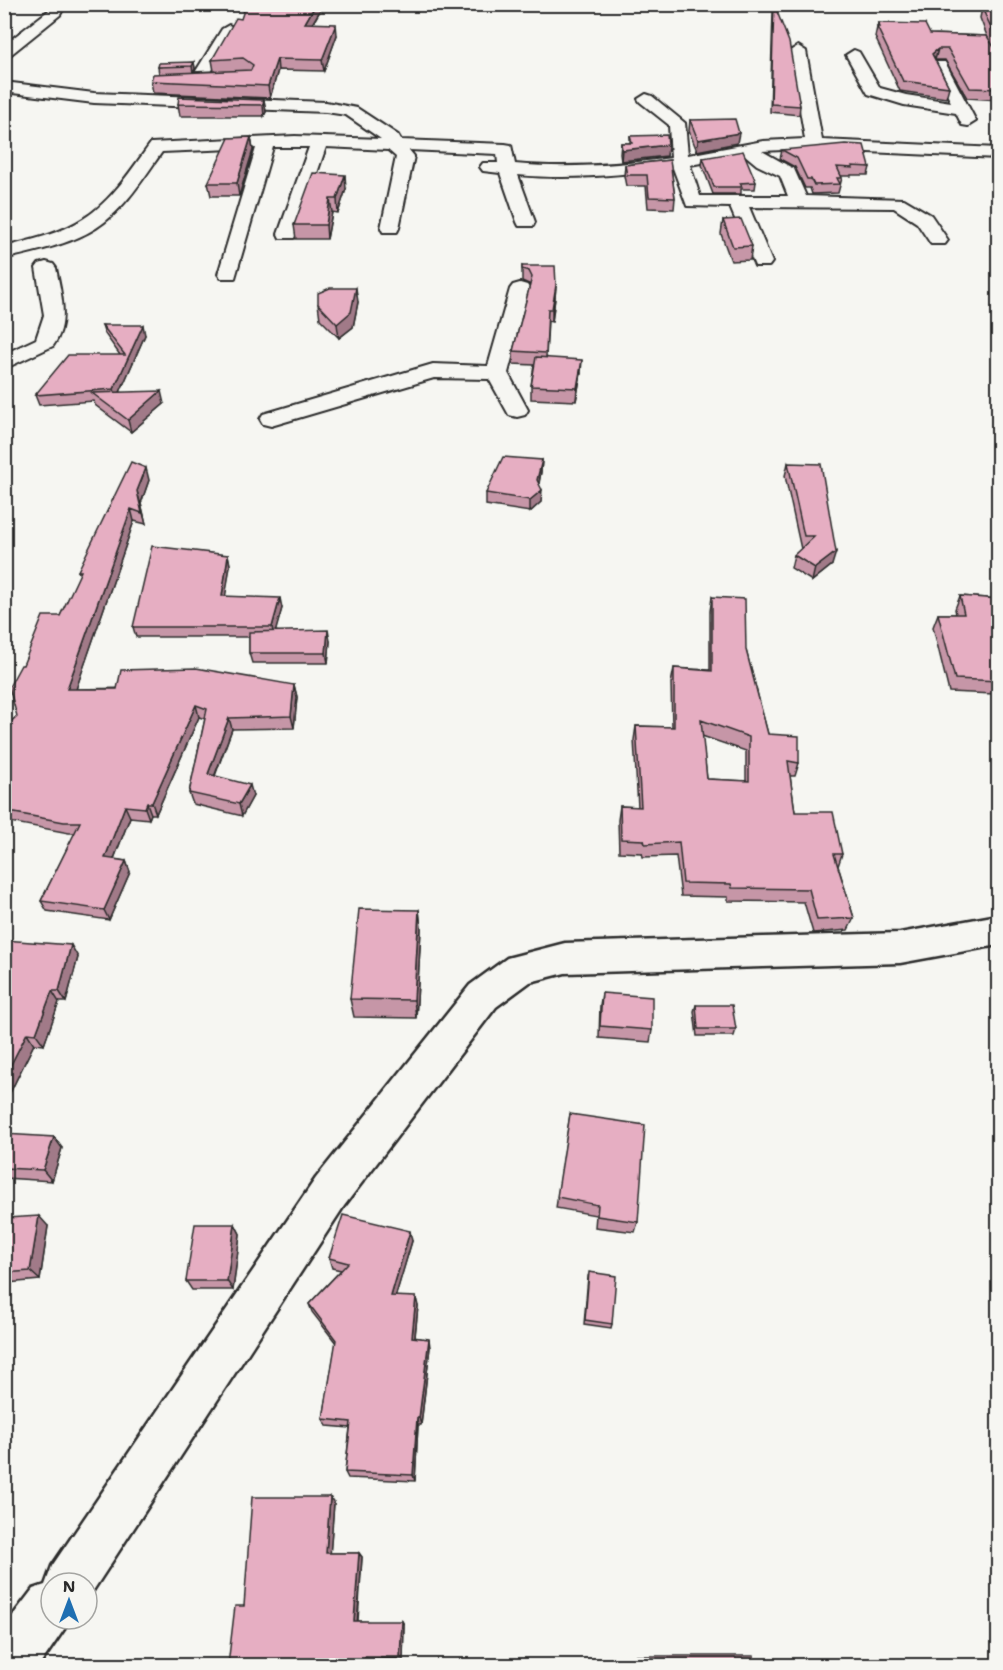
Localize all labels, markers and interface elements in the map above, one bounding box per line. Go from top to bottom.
north arrow [39,1571,99,1631]
text: N [63,1576,75,1597]

